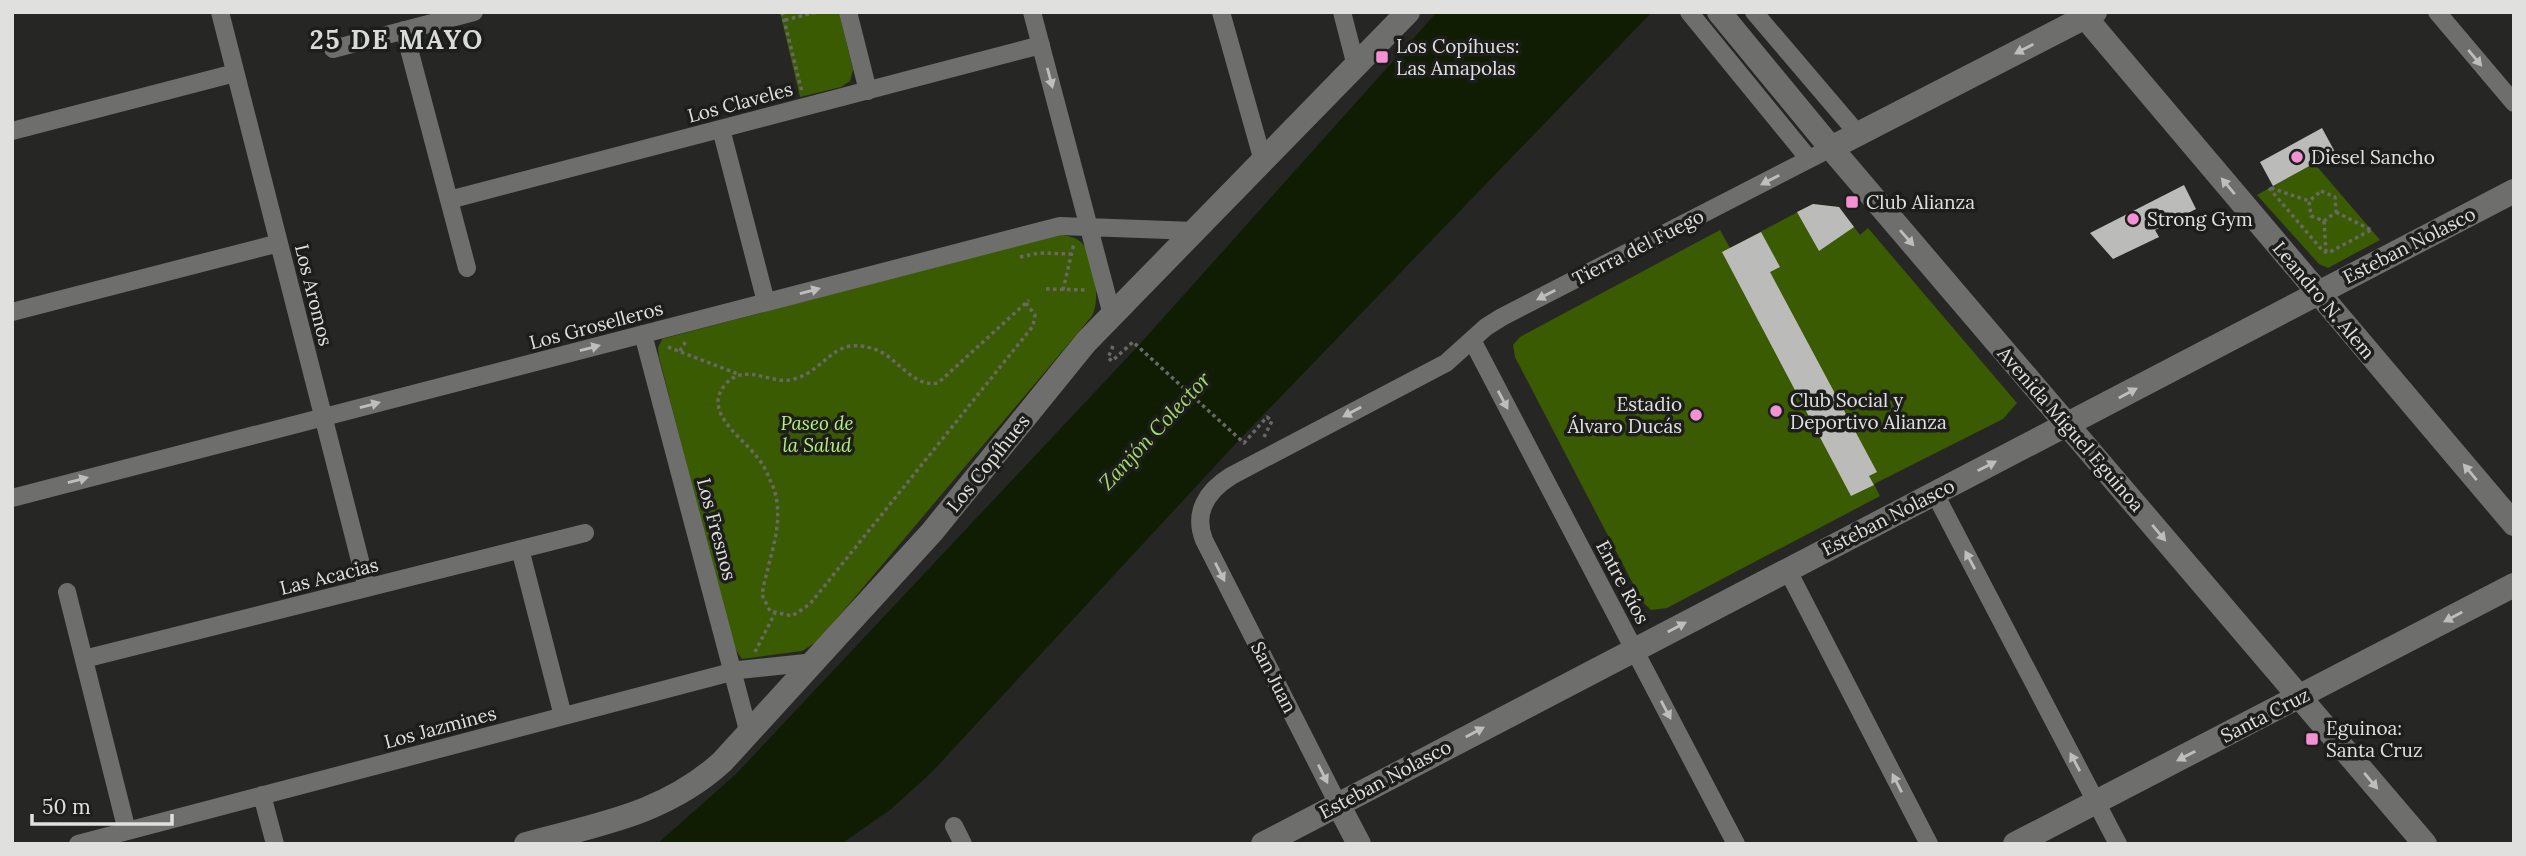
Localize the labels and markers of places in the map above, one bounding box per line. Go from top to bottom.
place label: Los Copíhues: Las Amapolas [1396,34,1520,80]
marker: Los Copíhues: Las Amapolas [1374,49,1390,65]
place label: Diesel Sancho [2311,145,2435,169]
marker: Diesel Sancho [2289,149,2305,165]
place label: Club Alianza [1866,190,1975,214]
marker: Club Alianza [1844,194,1860,210]
place label: Strong Gym [2147,207,2253,231]
marker: Strong Gym [2125,211,2141,227]
place label: Club Social y Deportivo Alianza [1790,388,1947,434]
place label: Estadio Álvaro Ducás [1566,392,1682,438]
marker: Club Social y Deportivo Alianza [1768,403,1784,419]
marker: Estadio Álvaro Ducás [1688,407,1704,423]
place label: Eguinoa: Santa Cruz [2326,716,2423,762]
marker: Eguinoa: Santa Cruz [2304,731,2320,747]

